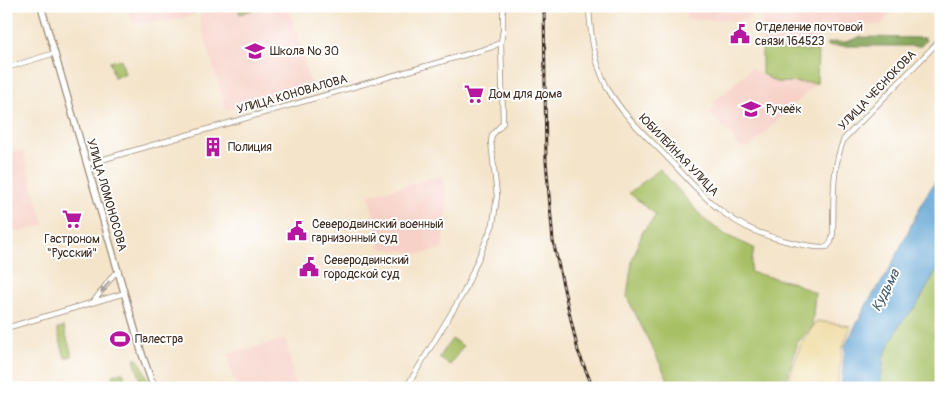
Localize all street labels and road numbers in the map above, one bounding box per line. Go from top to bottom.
street label: УЛИЦА ЧЕСНОКОВА [835,47,920,134]
street label: УЛИЦА КОНОВАЛОВА [235,71,349,117]
street label: ЮБИЛЕЙНАЯ УЛИЦА [636,111,722,200]
street label: УЛИЦА ЛОМОНОСОВА [83,137,130,253]

